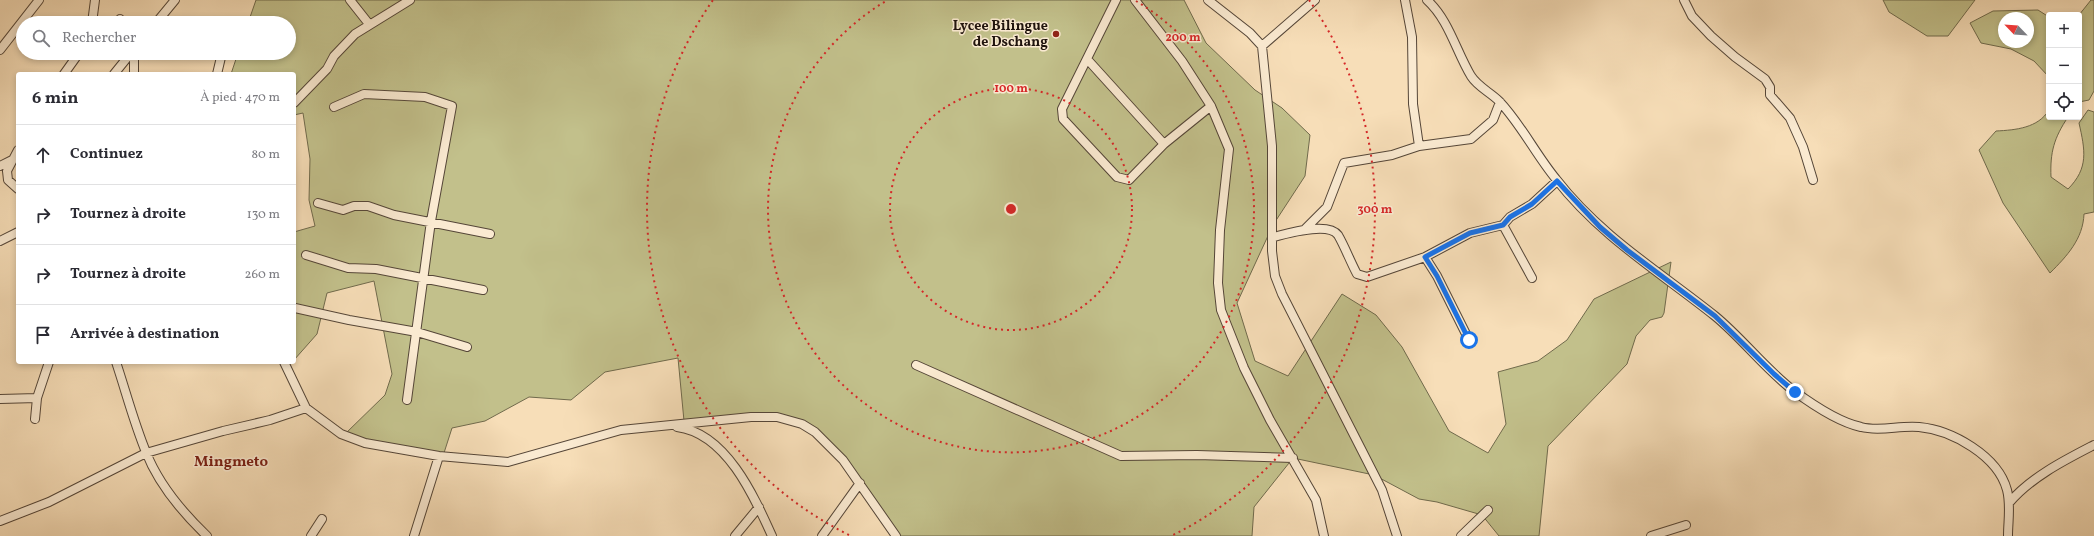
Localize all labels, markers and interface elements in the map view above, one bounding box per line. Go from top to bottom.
north arrow [1998,12,2034,48]
map controls [2046,12,2082,120]
button: + [2046,12,2082,48]
search box [16,16,296,60]
place label: Lycee Bilingue de Dschang [953,17,1048,52]
icon: search [30,27,52,49]
text: Rechercher [62,28,136,49]
marker: Lycee Bilingue de Dschang [1051,29,1061,39]
text: 200 m [1165,30,1201,46]
button: − [2046,48,2082,84]
text: 100 m [994,81,1028,97]
button: locate [2046,84,2082,120]
text: 6 min [32,87,78,110]
text: À pied · 470 m [200,89,280,107]
icon: ahead [32,144,54,166]
text: Continuez [70,144,143,165]
text: 80 m [251,146,280,164]
centre of rings [1004,202,1018,216]
text: 300 m [1358,202,1393,218]
icon: right [32,204,54,226]
text: Tournez à droite [70,204,186,225]
text: 130 m [247,206,280,224]
icon: right [32,264,54,286]
text: Tournez à droite [70,264,186,285]
text: 260 m [245,266,280,284]
icon: arrive [32,324,54,346]
text: Arrivée à destination [70,324,219,345]
route start [1460,331,1478,349]
route end [1786,383,1804,401]
district label: Mingmeto [194,452,268,473]

